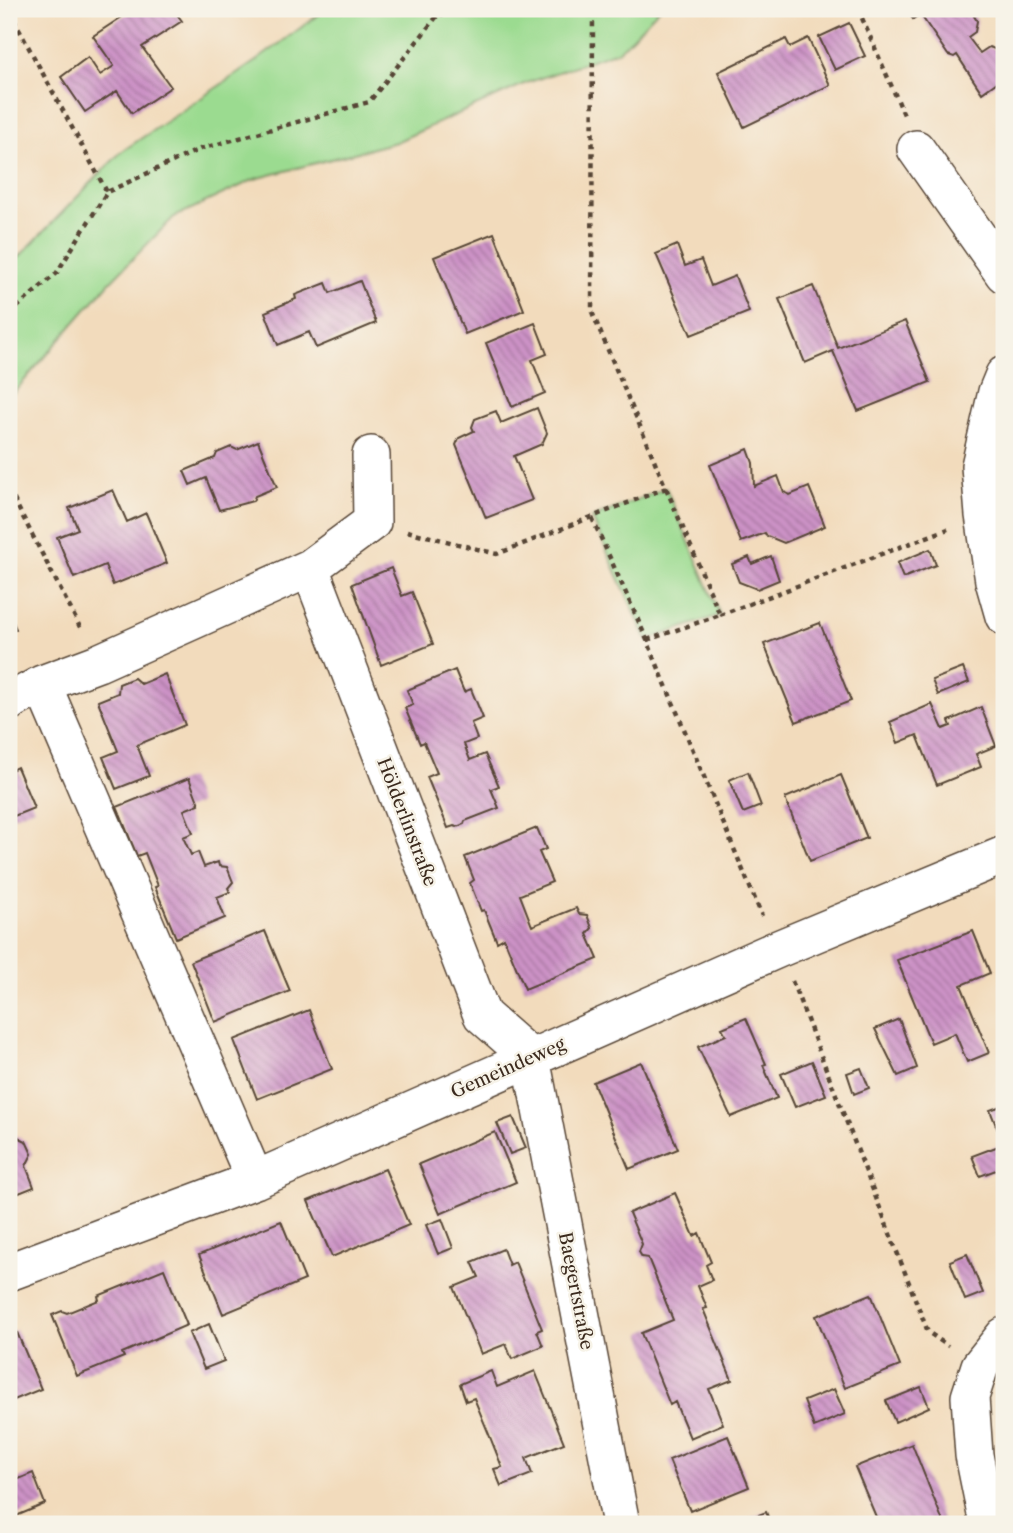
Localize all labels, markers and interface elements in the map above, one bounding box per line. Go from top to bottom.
street label: Hölderlinstraße [372,755,442,889]
street label: Gemeindeweg [447,1033,569,1103]
street label: Baegertstraße [554,1230,598,1352]

